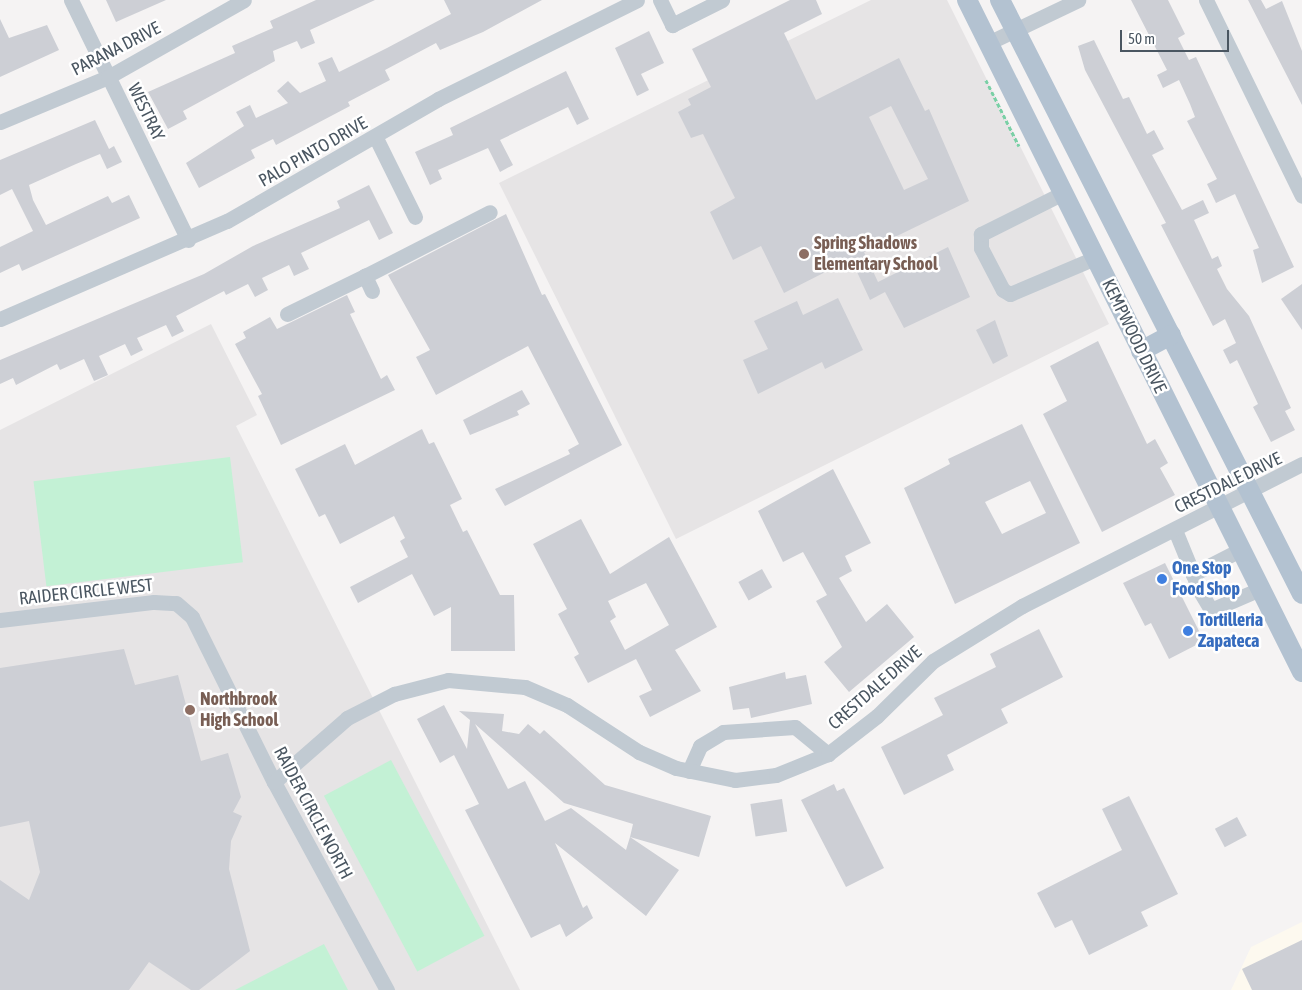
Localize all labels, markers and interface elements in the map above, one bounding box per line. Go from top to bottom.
street label: PARANA DRIVE [68,17,164,81]
scale bar [1122,20,1231,52]
text: 50 m [1128,30,1155,47]
street label: WESTRAY [123,80,169,144]
street label: PALO PINTO DRIVE [255,112,371,192]
place label: Spring Shadows Elementary School [814,233,938,276]
marker: Spring Shadows Elementary School [798,248,810,260]
street label: KEMPWOOD DRIVE [1097,276,1171,396]
street label: CRESTDALE DRIVE [1171,448,1285,518]
place label: One Stop Food Shop [1172,558,1240,600]
marker: One Stop Food Shop [1156,573,1168,585]
street label: RAIDER CIRCLE WEST [18,574,154,610]
place label: Tortilleria Zapateca [1198,610,1263,652]
marker: Tortilleria Zapateca [1182,625,1194,637]
street label: CRESTDALE DRIVE [824,642,926,734]
place label: Northbrook High School [200,689,278,732]
marker: Northbrook High School [184,704,196,716]
street label: RAIDER CIRCLE NORTH [269,743,357,883]

